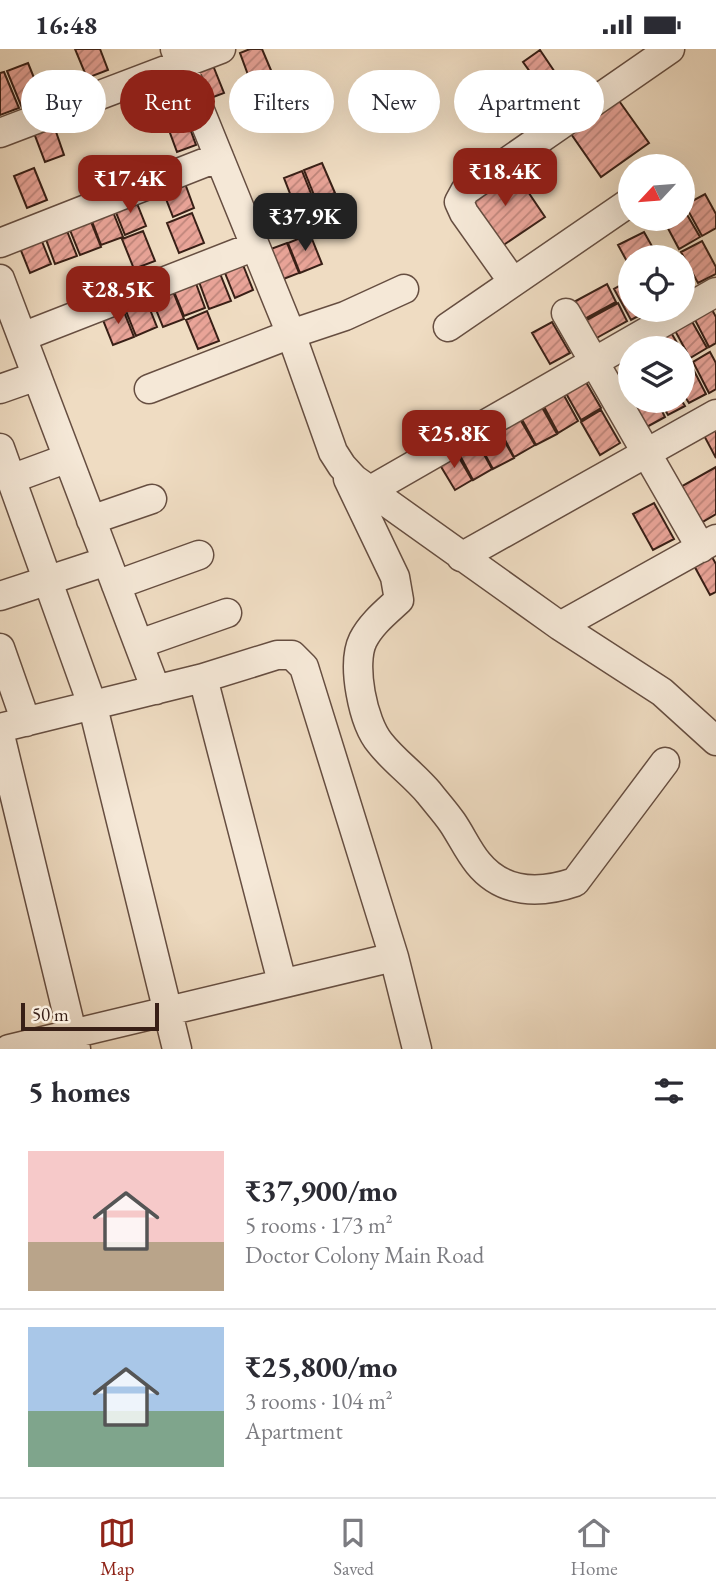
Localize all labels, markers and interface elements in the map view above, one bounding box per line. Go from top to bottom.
text: 16:48 [35,8,97,42]
chip: Buy [21,70,106,133]
chip: Rent [120,70,215,133]
chip: Filters [229,70,334,133]
chip: New [348,70,440,133]
chip: Apartment [454,70,604,133]
pin: ₹18.4K [448,149,562,208]
north arrow [618,154,695,231]
map controls [618,154,695,413]
pin: ₹17.4K [73,155,187,215]
text: ₹18.4K [469,156,541,186]
text: ₹17.4K [94,163,166,193]
pin: ₹37.9K [248,193,362,253]
text: ₹37.9K [269,201,341,231]
button: locate [618,245,695,322]
pin: ₹28.5K [61,267,175,326]
text: ₹28.5K [82,274,154,304]
button: layers [618,336,695,413]
pin: ₹25.8K [397,411,511,470]
text: ₹25.8K [418,418,490,448]
scale bar [21,1000,159,1032]
text: 50 m [32,1002,69,1027]
text: 5 homes [28,1072,130,1111]
icon: filters [650,1072,688,1110]
text: ₹37,900/mo [245,1171,397,1210]
icon: home [84,1179,168,1263]
text: 5 rooms · 173 m² [245,1210,393,1240]
text: Doctor Colony Main Road [245,1240,484,1270]
text: ₹25,800/mo [245,1347,397,1386]
icon: home [84,1355,168,1439]
text: 3 rooms · 104 m² [245,1386,393,1416]
text: Apartment [245,1416,343,1446]
tab: Map [98,1514,136,1581]
tab: Saved [333,1514,374,1581]
tab: Home [571,1514,618,1581]

